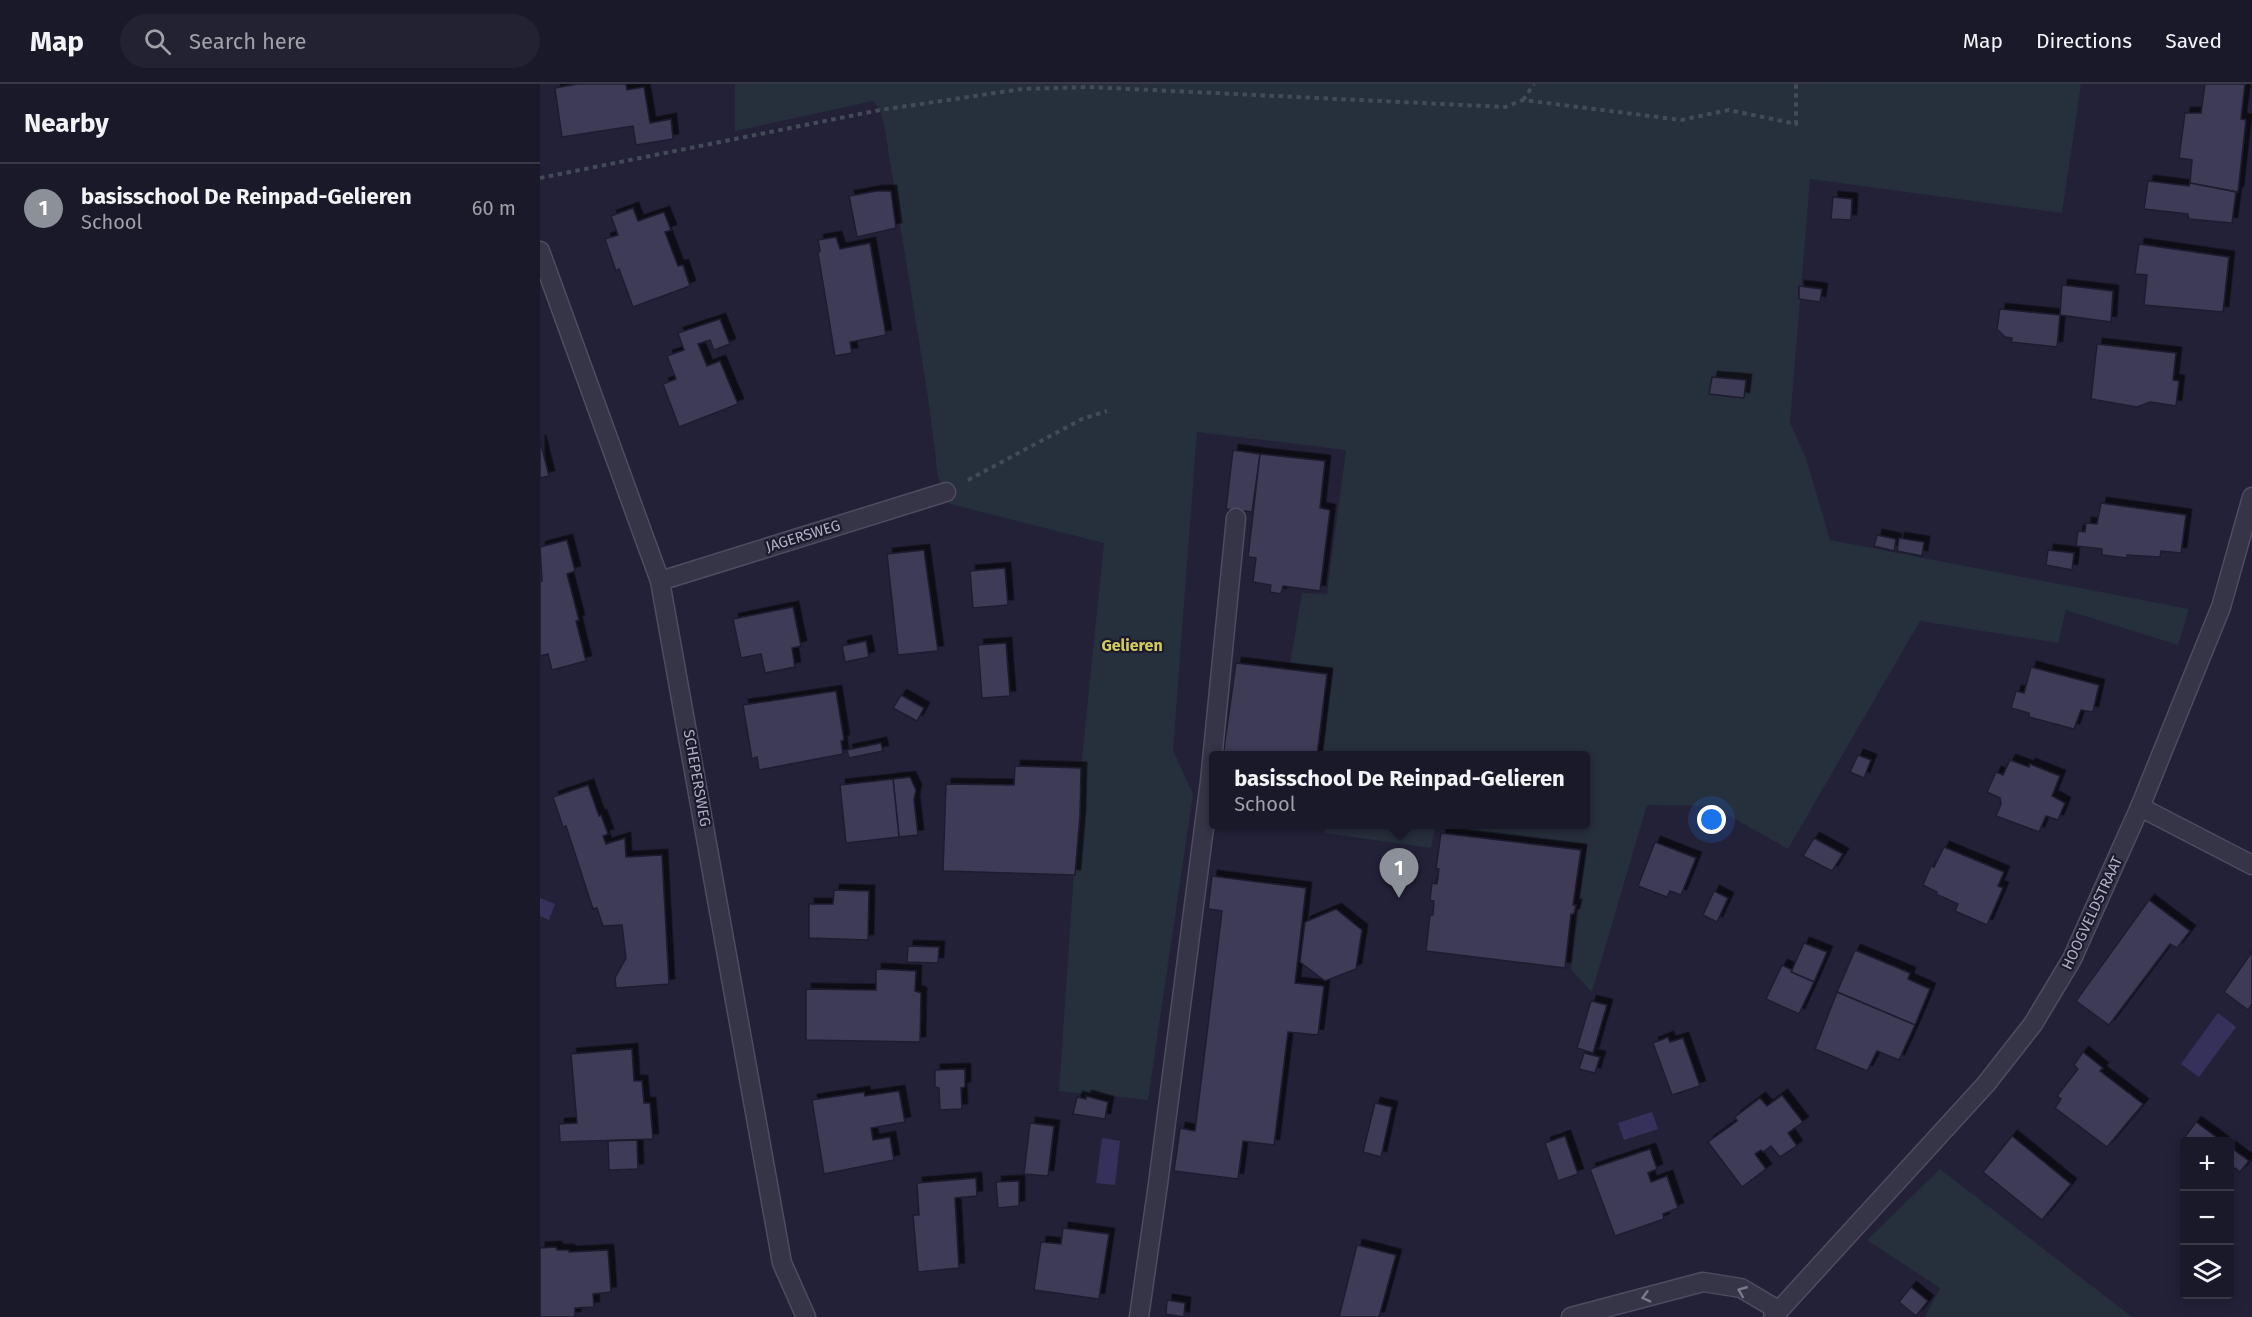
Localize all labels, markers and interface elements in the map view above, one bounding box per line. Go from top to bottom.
search box [120,14,540,68]
text: Map [30,25,84,58]
icon: search [141,25,174,58]
text: Search here [189,28,307,55]
text: Map [1963,28,2003,54]
text: Directions [2036,28,2132,54]
text: Saved [2165,28,2222,54]
text: Nearby [24,108,109,139]
text: basisschool De Reinpad-Gelieren [81,183,412,210]
text: 1 [39,196,48,220]
text: 60 m [472,196,516,220]
text: School [81,210,142,234]
street label: JAGERSWEG [763,516,843,556]
district label: Gelieren [1101,636,1163,655]
street label: SCHEPERSWEG [680,728,714,828]
popup [1209,751,1590,829]
text: basisschool De Reinpad-Gelieren [1234,765,1565,792]
text: School [1234,792,1296,816]
your location [1697,805,1726,834]
pin: 1 [1380,848,1418,898]
street label: HOOGVELDSTRAAT [2058,853,2126,972]
map controls [2180,1137,2234,1299]
button: + [2180,1137,2234,1191]
button: − [2180,1191,2234,1245]
button: layers [2180,1245,2234,1299]
one-way arrow [1738,1286,1749,1298]
one-way arrow [1641,1289,1651,1302]

